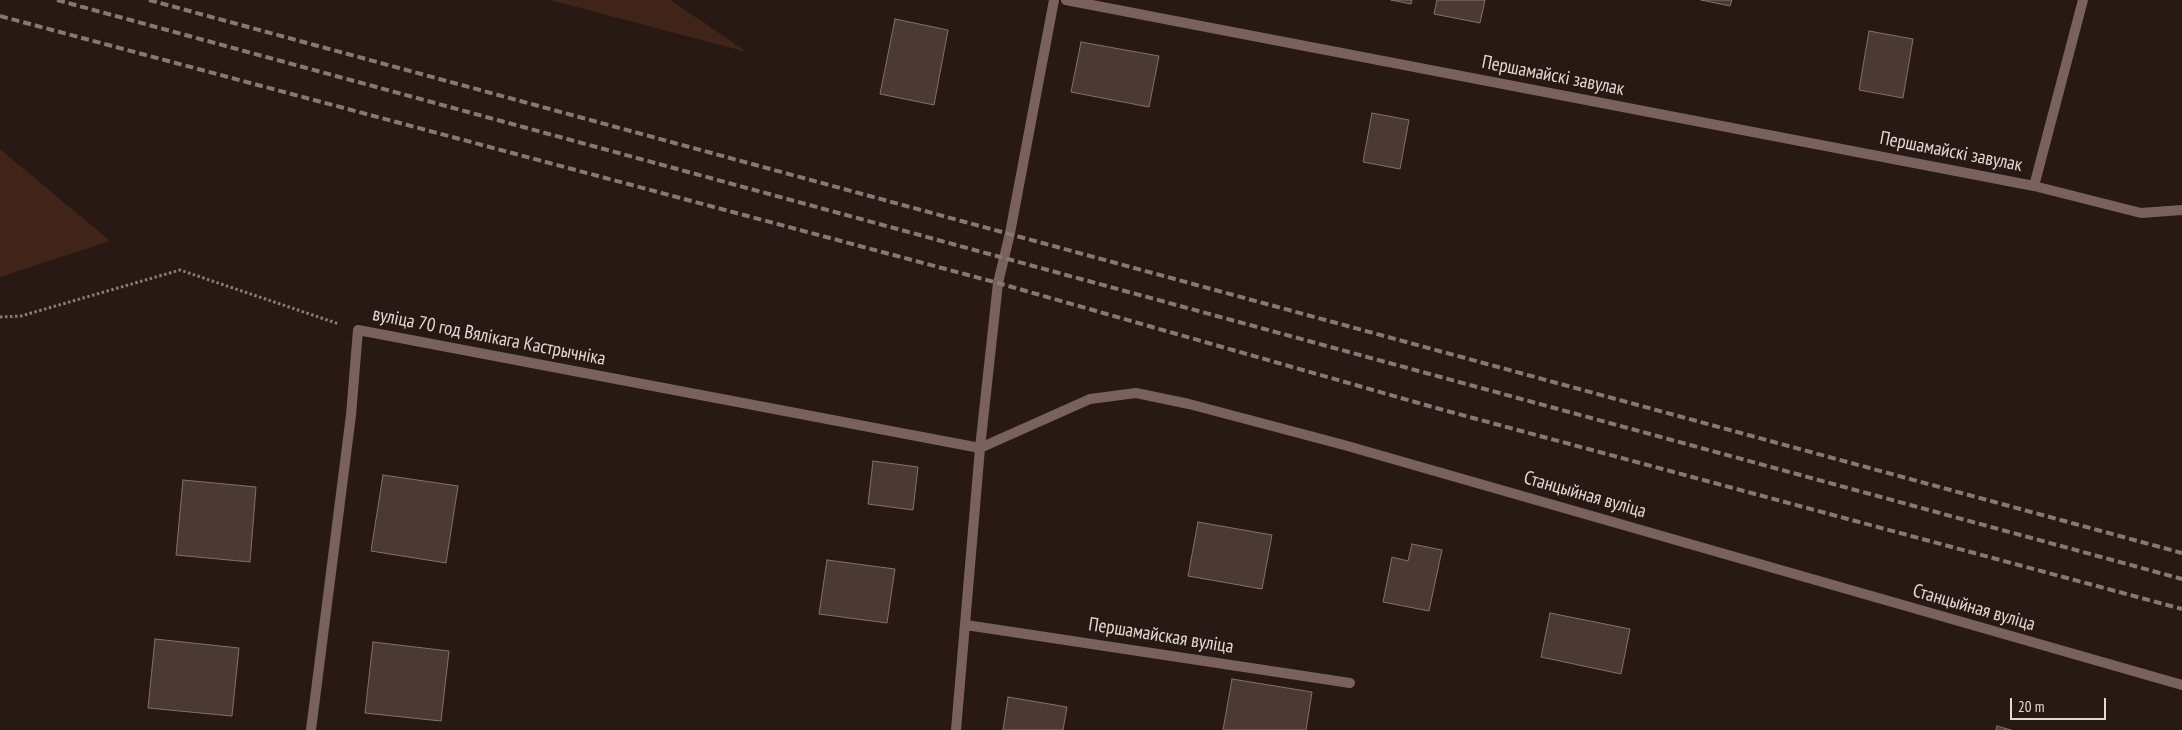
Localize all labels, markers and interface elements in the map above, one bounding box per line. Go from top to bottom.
street label: Першамайскі завулак [1480,51,1626,101]
street label: Першамайскі завулак [1878,127,2024,177]
street label: вуліца 70 год Вялікага Кастрычніка [371,303,607,371]
street label: Станцыйная вуліца [1521,467,1649,523]
street label: Станцыйная вуліца [1910,580,2038,636]
street label: Першамайская вуліца [1087,613,1235,659]
scale bar [2012,688,2108,720]
text: 20 m [2018,697,2044,716]

